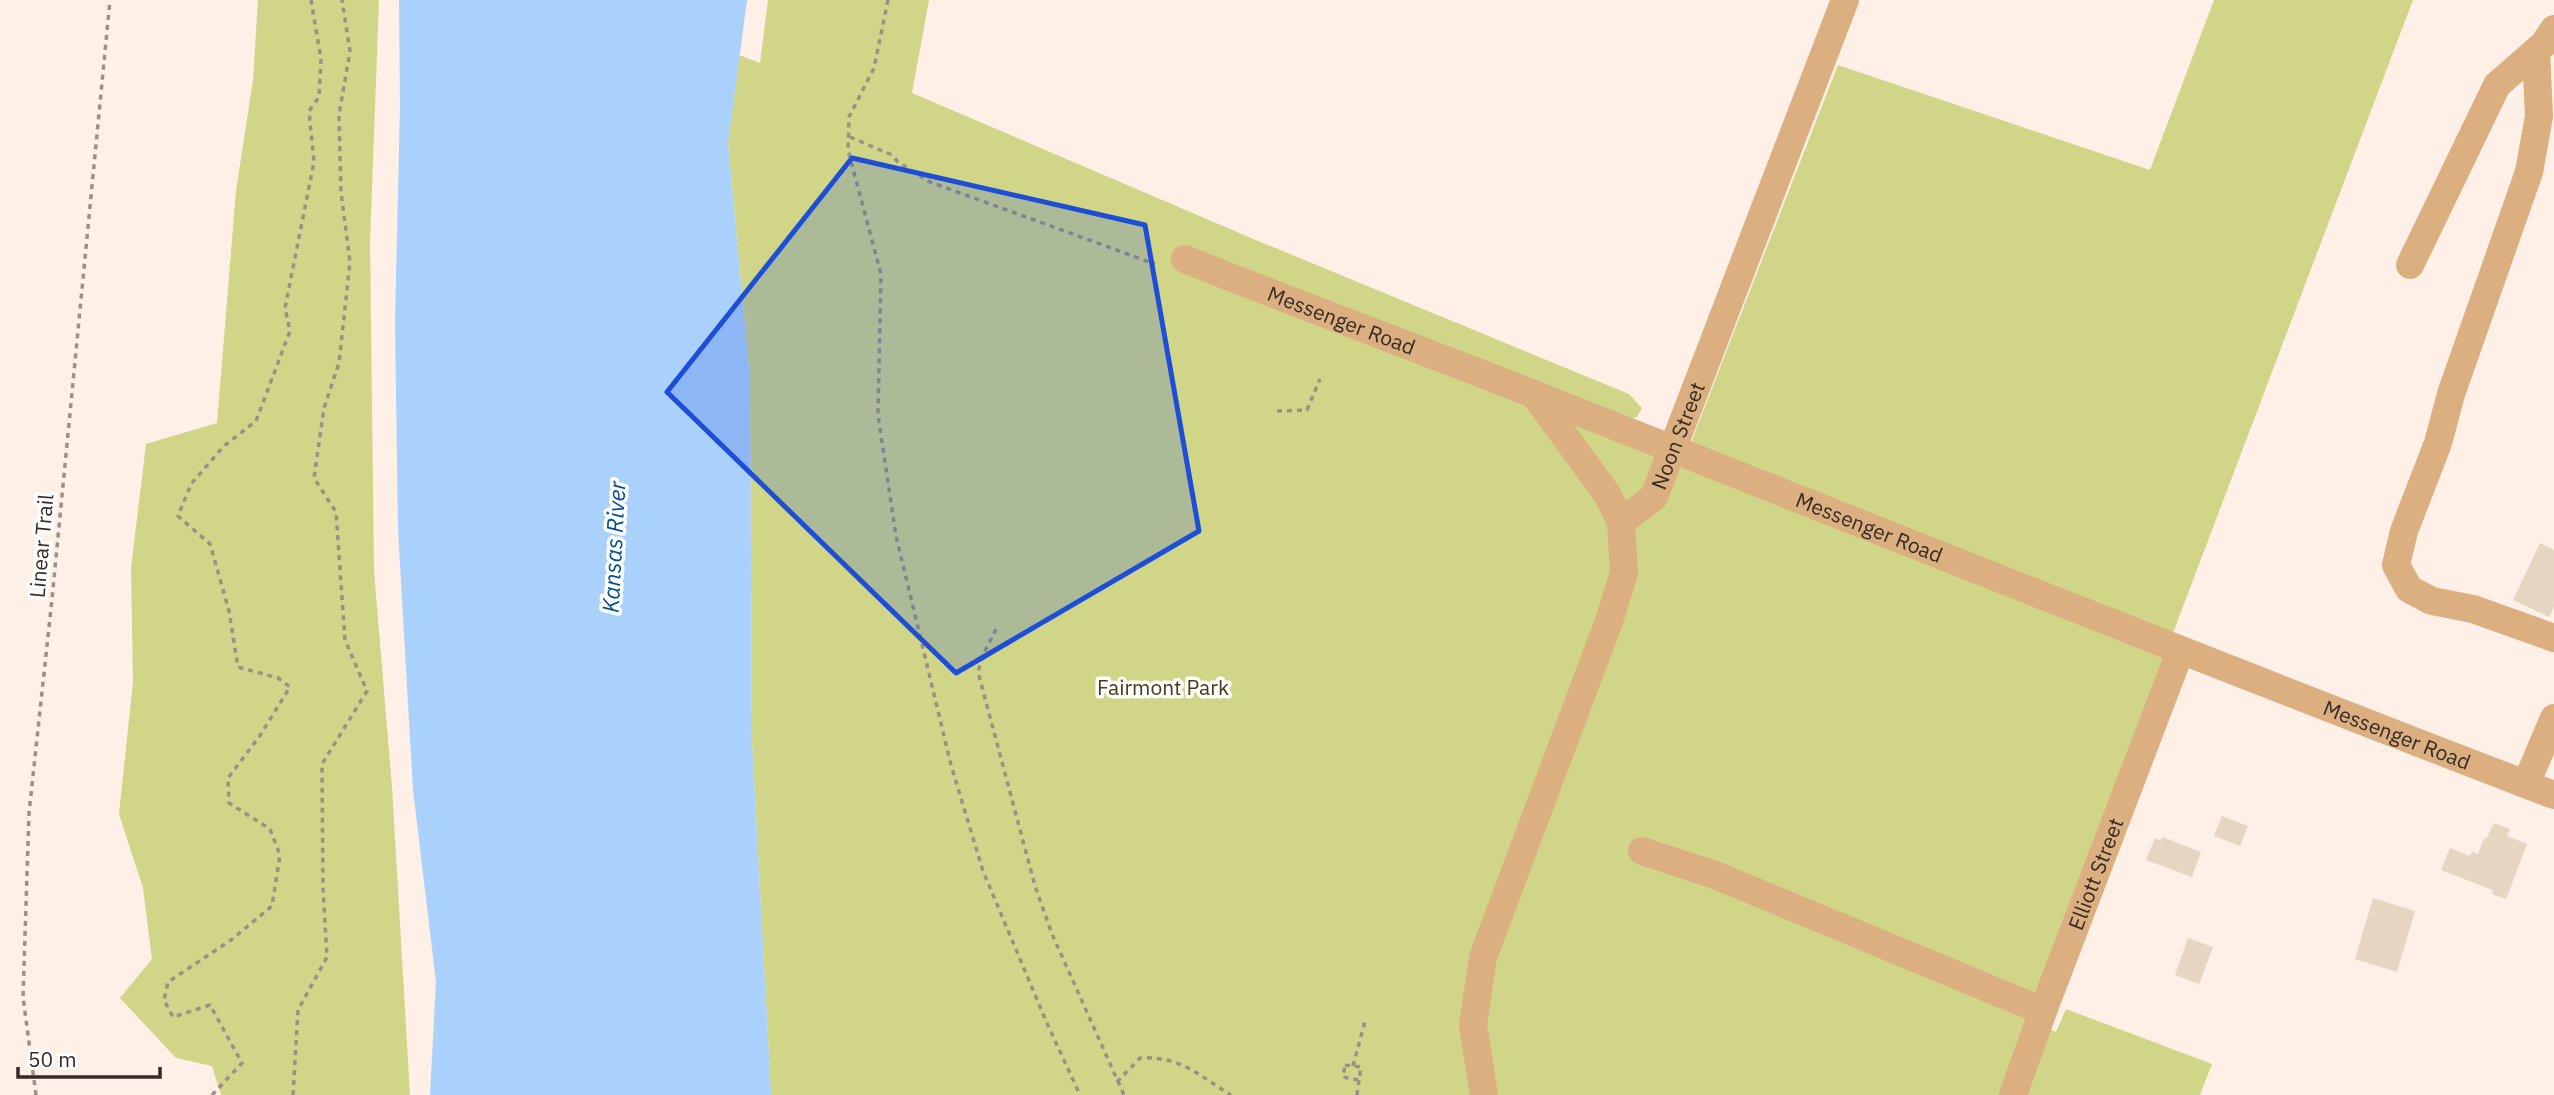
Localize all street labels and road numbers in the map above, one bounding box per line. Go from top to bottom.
street label: Messenger Road [1264,279,1419,361]
street label: Noon Street [1644,378,1711,493]
street label: Messenger Road [1792,485,1947,569]
street label: Linear Trail [23,493,60,599]
street label: Messenger Road [2319,693,2475,776]
street label: Elliott Street [2061,814,2129,934]

